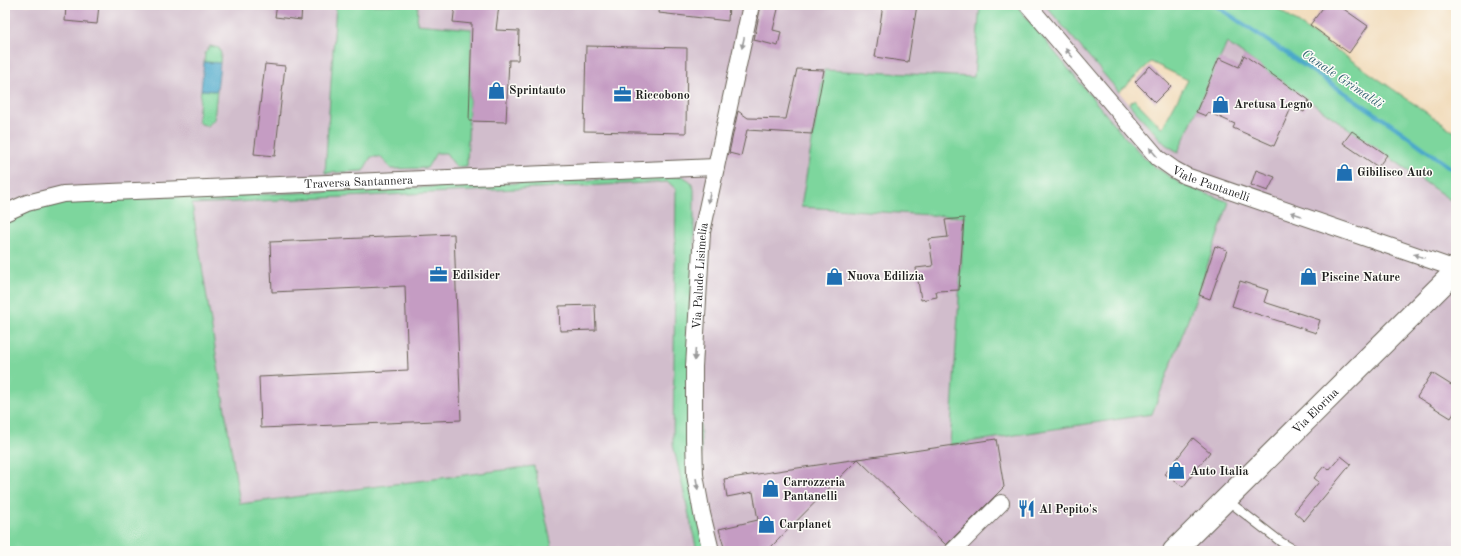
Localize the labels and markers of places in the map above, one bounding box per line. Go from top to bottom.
shop icon: Sprintauto [486,80,506,100]
place label: Sprintauto [509,85,566,97]
office icon: Riccobono [612,85,632,105]
place label: Riccobono [635,90,690,102]
shop icon: Aretusa Legno [1211,94,1231,114]
place label: Aretusa Legno [1234,99,1313,111]
shop icon: Gibilisco Auto [1334,162,1354,182]
place label: Gibilisco Auto [1357,167,1433,179]
office icon: Edilsider [429,265,449,285]
shop icon: Nuova Edilizia [824,266,844,286]
shop icon: Piscine Nature [1298,267,1318,287]
place label: Edilsider [452,270,500,282]
place label: Nuova Edilizia [847,271,924,283]
place label: Piscine Nature [1321,272,1400,284]
shop icon: Auto Italia [1167,461,1187,481]
place label: Auto Italia [1190,466,1249,478]
place label: Carrozzeria Pantanelli [783,477,845,503]
shop icon: Carrozzeria Pantanelli [760,479,780,499]
restaurant icon: Al Pepito's [1016,499,1036,519]
place label: Al Pepito's [1039,504,1097,516]
shop icon: Carplanet [756,514,776,534]
place label: Carplanet [779,519,832,531]

